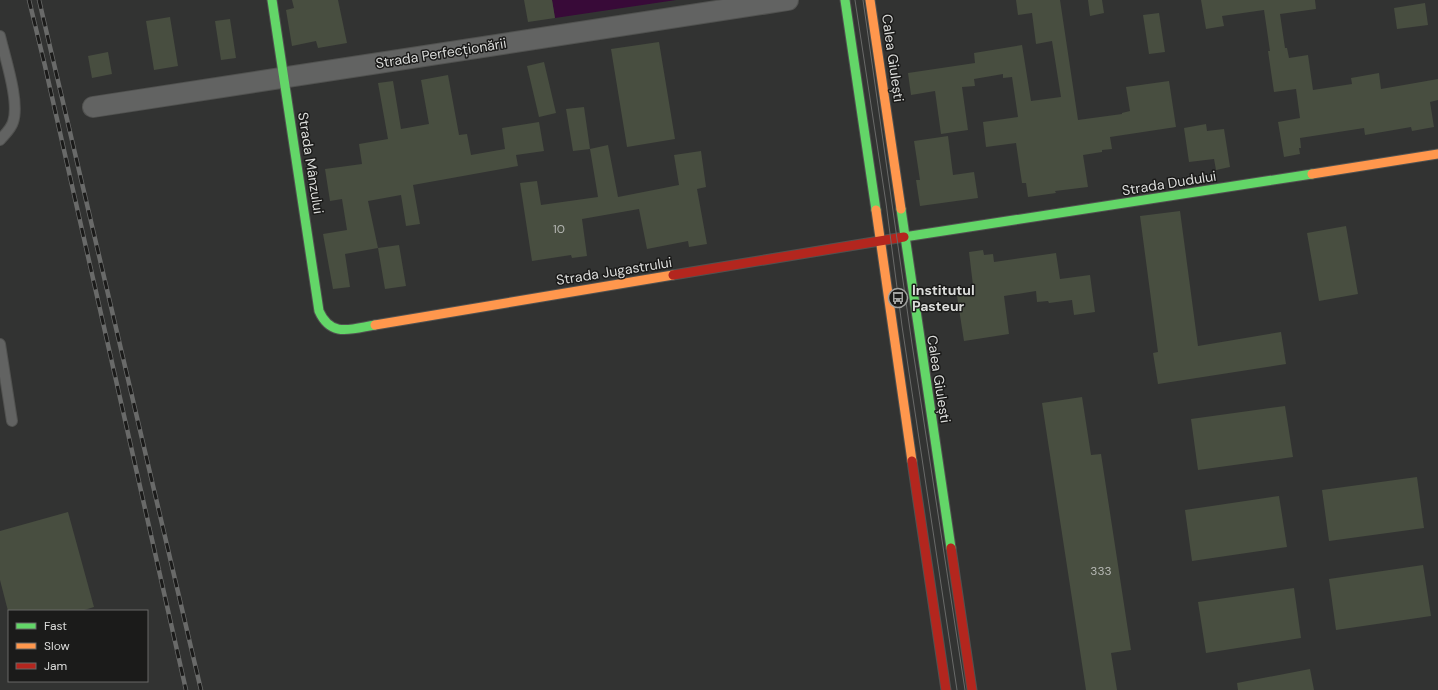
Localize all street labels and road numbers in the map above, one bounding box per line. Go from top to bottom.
street label: Calea Giulești [878,13,908,103]
street label: Strada Perfecționării [374,34,508,72]
street label: Strada Mânzului [294,111,328,215]
street label: Strada Dudului [1120,167,1218,199]
street label: Strada Jugastrului [555,253,673,289]
street label: Calea Giulești [923,334,955,424]

